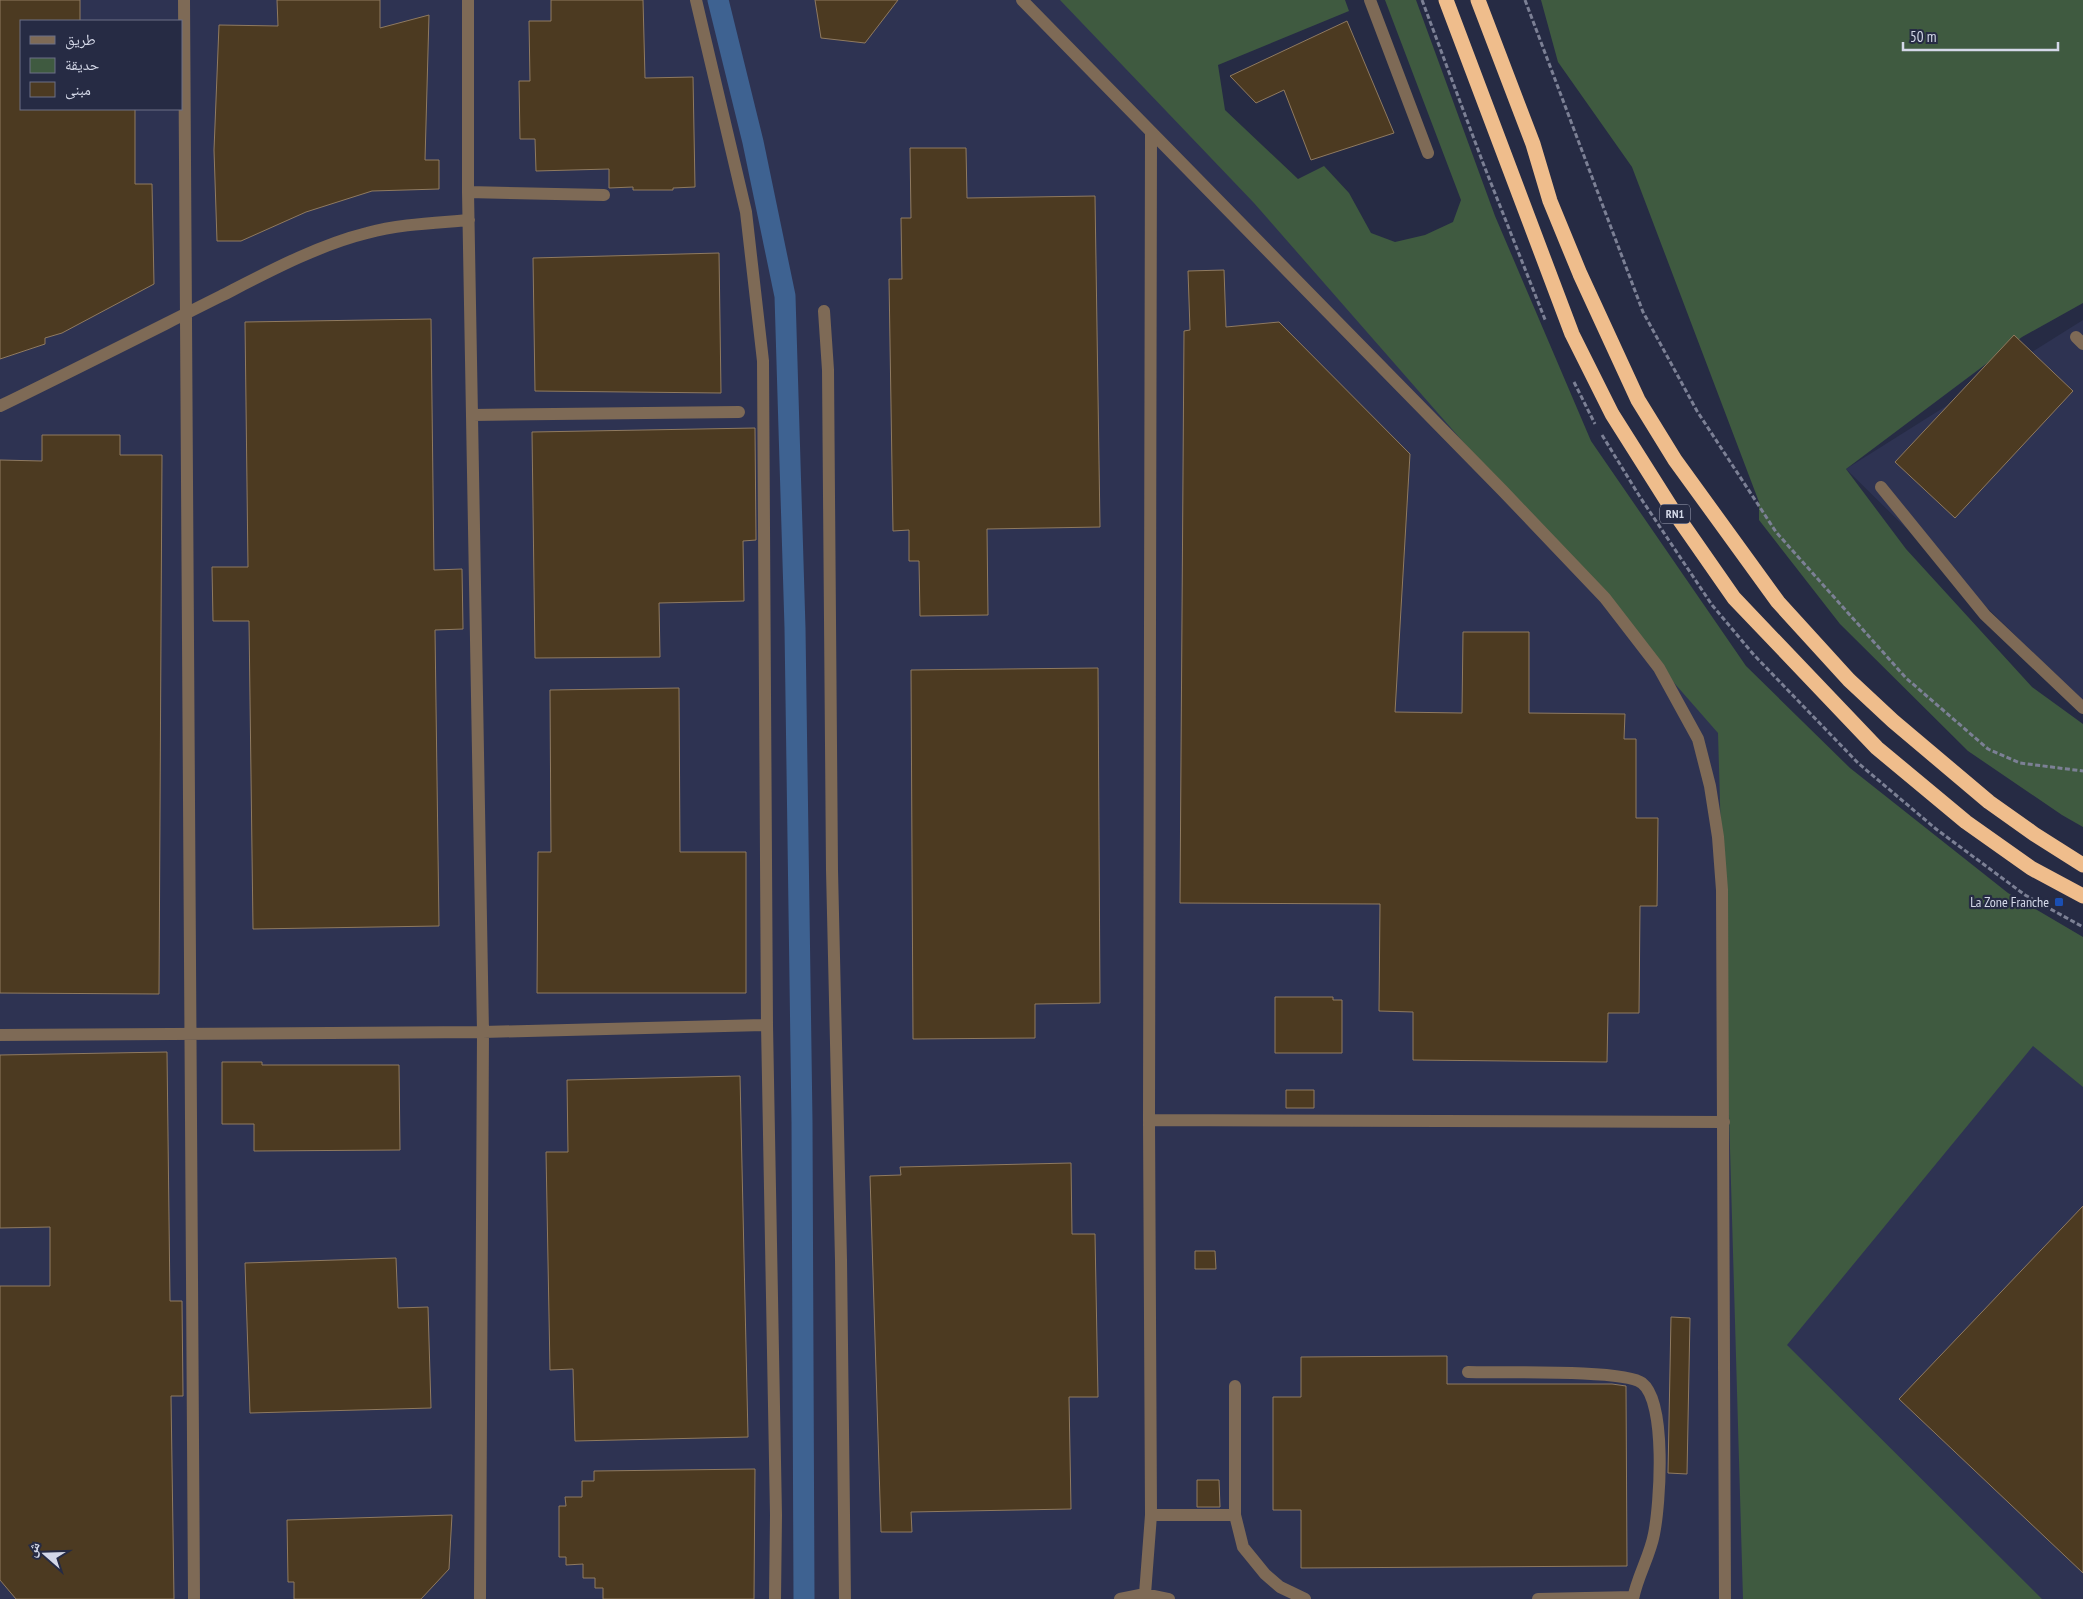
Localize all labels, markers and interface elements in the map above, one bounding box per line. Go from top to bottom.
legend [20,20,182,110]
scale bar [1903,20,2058,52]
text: 50 m [1910,27,1936,46]
text: طريق [65,30,96,50]
text: حديقة [65,55,100,74]
text: مبنى [65,80,91,100]
road number: RN1 [1660,504,1690,524]
place label: La Zone Franche [1970,893,2049,911]
marker: La Zone Franche [2053,896,2065,908]
north arrow [20,1529,70,1579]
text: ش [22,1539,44,1560]

